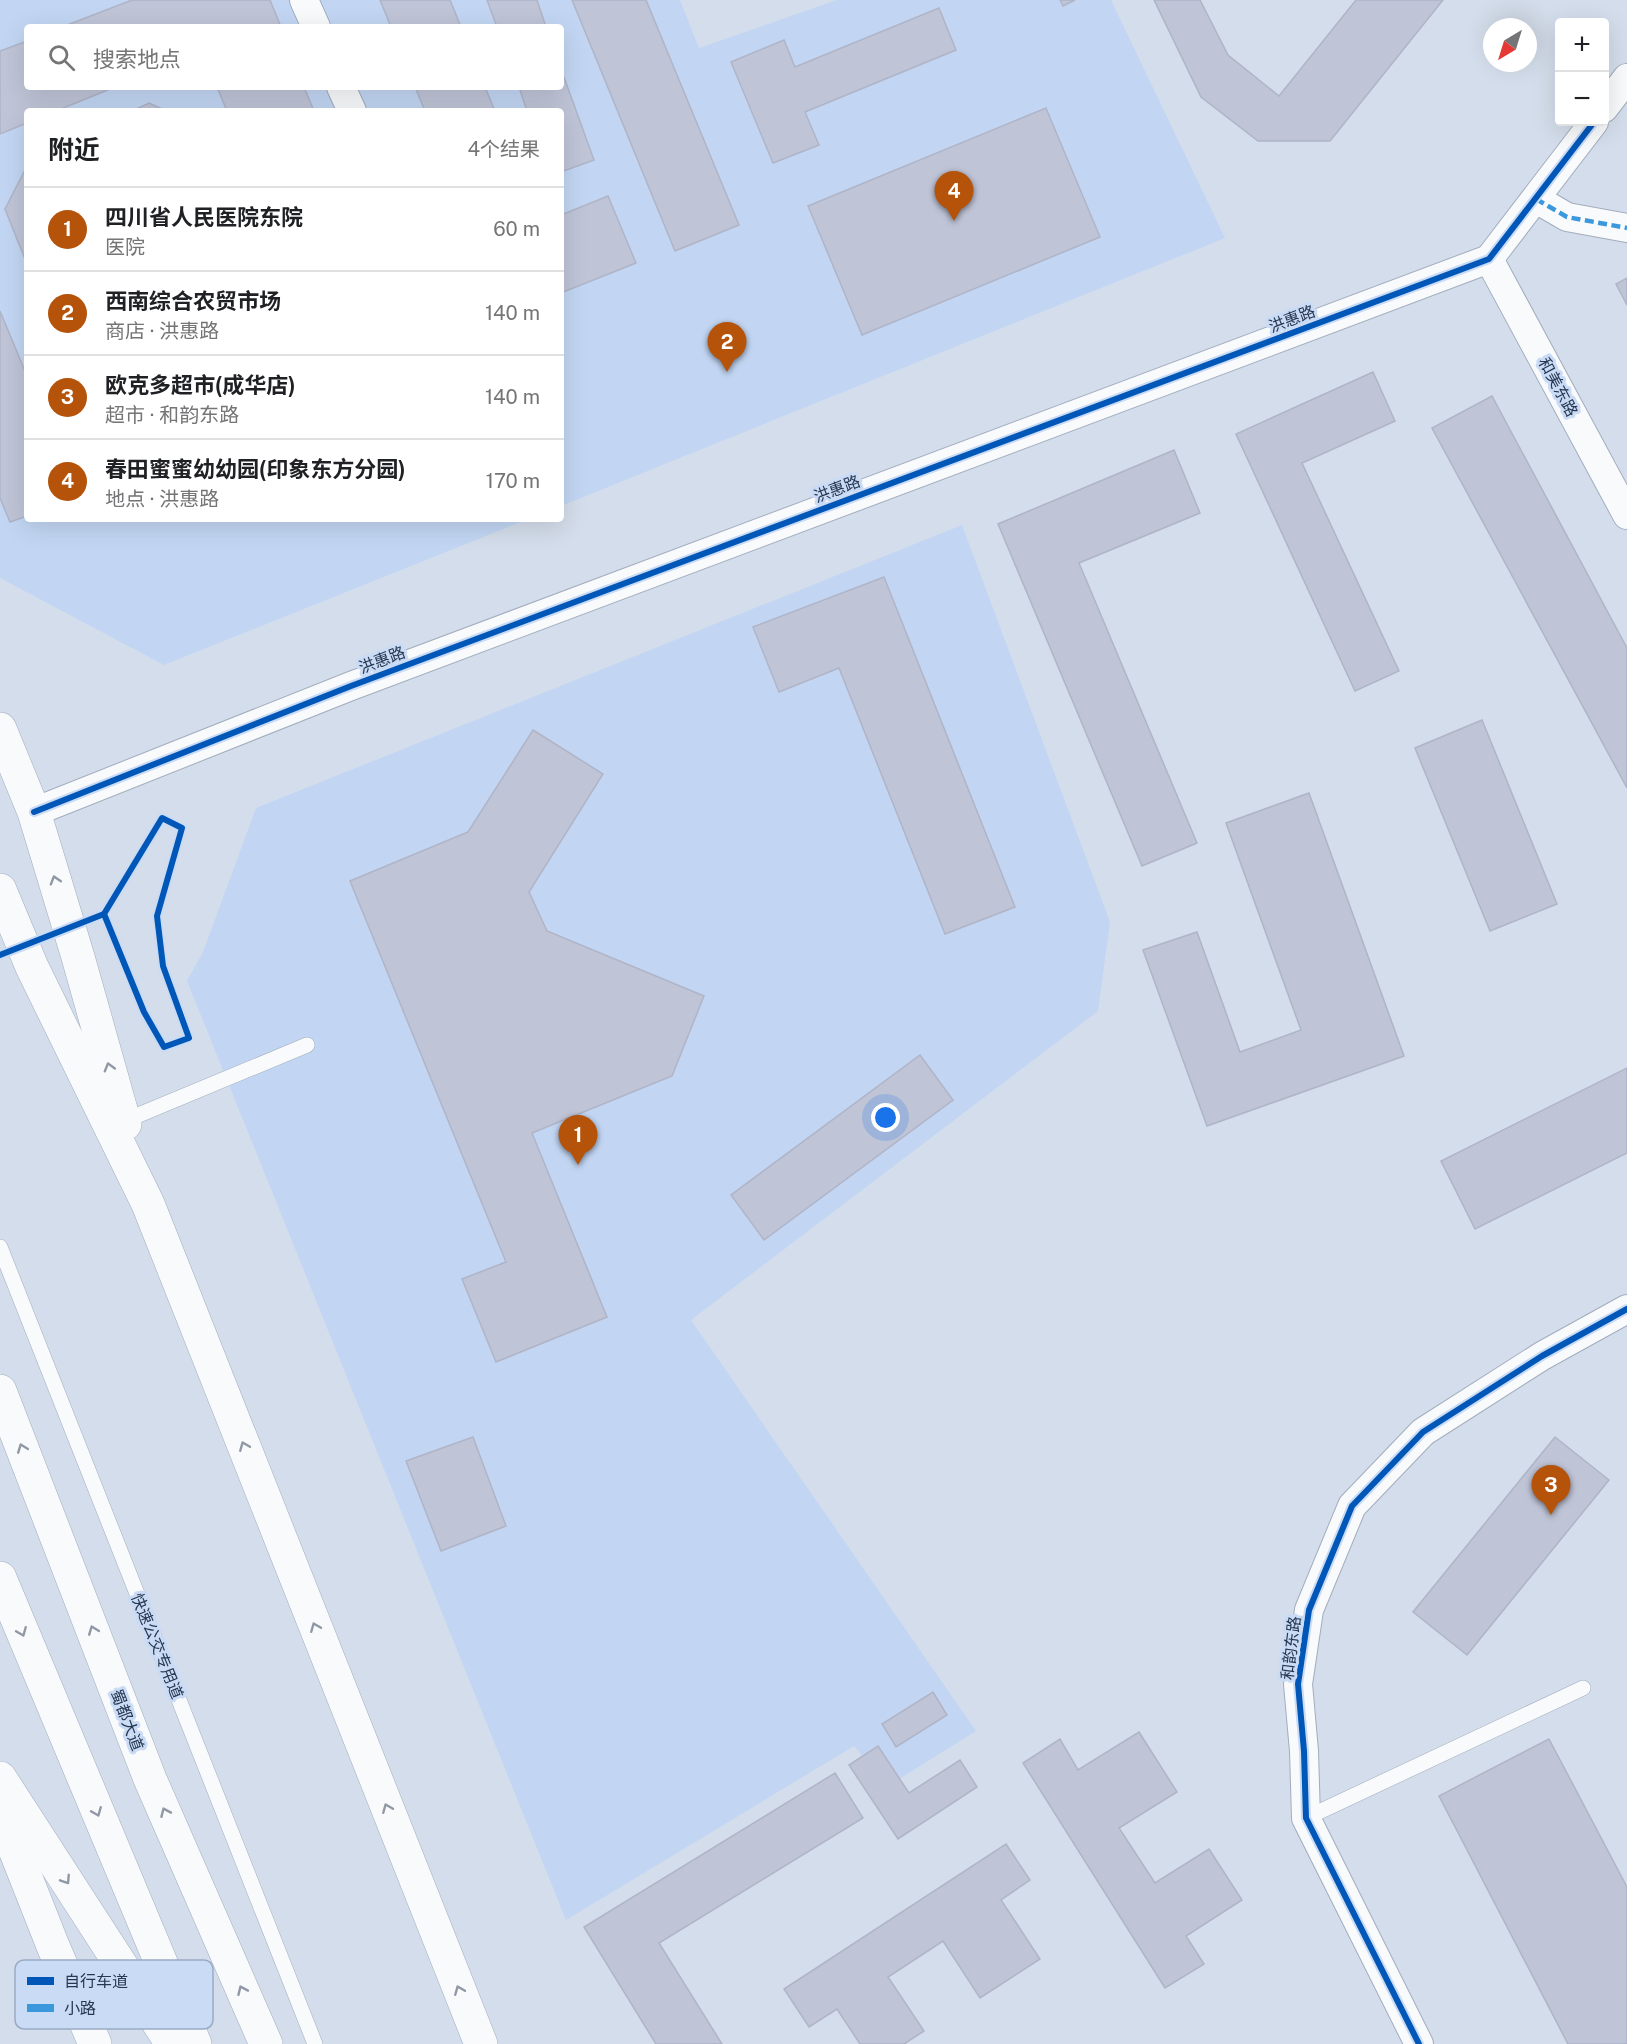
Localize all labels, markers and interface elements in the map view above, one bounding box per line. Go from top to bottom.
north arrow [1483,18,1537,72]
map controls [1555,18,1609,126]
button: + [1555,18,1609,72]
search box [24,24,564,90]
icon: search [45,41,78,74]
text: 搜索地点 [93,46,181,72]
button: − [1555,72,1609,126]
text: 附近 [48,134,100,165]
text: 4个结果 [467,137,540,161]
pin: 4 [934,172,974,221]
text: 四川省人民医院东院 [105,204,303,230]
text: 1 [63,217,72,241]
text: 60 m [493,217,540,241]
text: 医院 [105,235,145,259]
text: 西南综合农贸市场 [105,288,281,314]
text: 2 [61,301,74,325]
text: 140 m [485,301,540,325]
street label: 洪惠路 [1266,302,1318,336]
text: 商店 · 洪惠路 [105,319,219,343]
pin: 2 [708,322,746,372]
street label: 和美东路 [1535,354,1581,420]
text: 欧克多超市(成华店) [105,372,296,398]
text: 3 [61,385,74,409]
text: 140 m [485,385,540,409]
text: 超市 · 和韵东路 [105,403,239,427]
text: 春田蜜蜜幼幼园(印象东方分园) [105,456,406,482]
text: 4 [61,469,74,493]
text: 170 m [486,469,540,493]
street label: 洪惠路 [811,472,863,506]
text: 地点 · 洪惠路 [105,487,219,511]
street label: 洪惠路 [356,643,408,677]
one-way arrow [50,875,62,885]
one-way arrow [104,1062,116,1073]
your location [871,1103,900,1132]
pin: 1 [558,1116,598,1165]
one-way arrow [238,1441,251,1451]
one-way arrow [17,1444,30,1454]
pin: 3 [1532,1466,1570,1515]
street label: 快速公交专用道 [127,1591,187,1701]
street label: 和韵东路 [1278,1615,1304,1681]
one-way arrow [310,1622,322,1633]
one-way arrow [15,1625,27,1636]
one-way arrow [88,1626,100,1637]
street label: 蜀都大道 [107,1687,147,1753]
one-way arrow [382,1804,394,1815]
one-way arrow [90,1805,102,1816]
one-way arrow [160,1807,172,1818]
one-way arrow [59,1873,70,1884]
legend [15,1960,213,2029]
text: 自行车道 [64,1972,128,1991]
one-way arrow [454,1985,466,1996]
one-way arrow [238,1986,250,1997]
text: 小路 [64,1999,96,2018]

